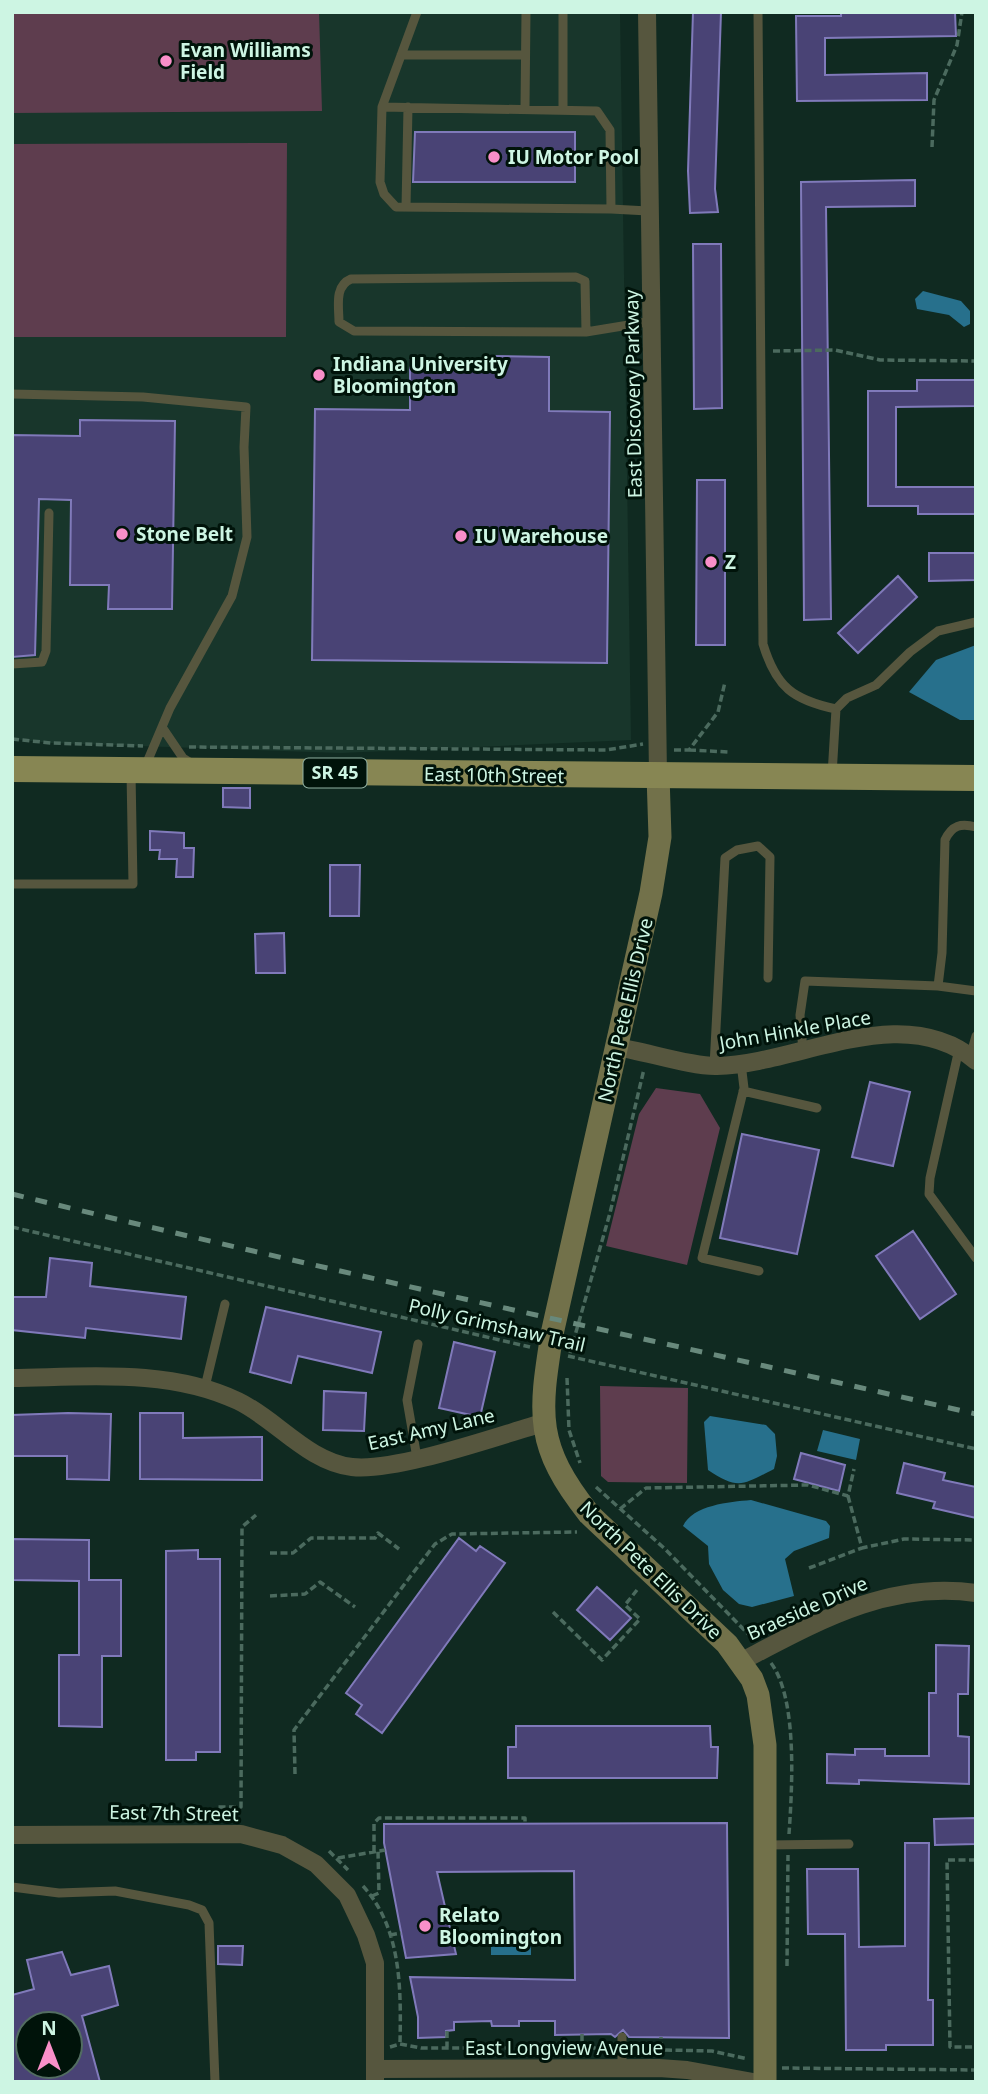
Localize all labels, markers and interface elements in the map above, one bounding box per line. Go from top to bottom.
place label: Evan Williams Field [180,37,311,85]
marker: Evan Williams Field [158,53,174,69]
place label: IU Motor Pool [508,144,639,170]
marker: IU Motor Pool [486,149,502,165]
street label: East Discovery Parkway [618,289,648,498]
place label: Indiana University Bloomington [333,351,508,399]
marker: Indiana University Bloomington [311,367,327,383]
place label: Stone Belt [136,521,233,547]
place label: IU Warehouse [475,523,608,549]
marker: Stone Belt [114,526,130,542]
marker: IU Warehouse [453,528,469,544]
place label: Z [725,549,736,575]
marker: Z [703,554,719,570]
road number: SR 45 [304,758,366,788]
street label: East 10th Street [424,761,565,789]
street label: North Pete Ellis Drive [591,915,659,1105]
street label: John Hinkle Place [715,1004,873,1056]
street label: Polly Grimshaw Trail [406,1292,588,1358]
street label: East Amy Lane [365,1402,497,1456]
street label: North Pete Ellis Drive [574,1495,728,1645]
street label: Braeside Drive [743,1570,871,1646]
street label: East 7th Street [109,1799,239,1827]
place label: Relato Bloomington [439,1902,562,1950]
marker: Relato Bloomington [417,1918,433,1934]
north arrow [14,2010,84,2080]
text: N [41,2015,57,2041]
street label: East Longview Avenue [465,2035,663,2061]

